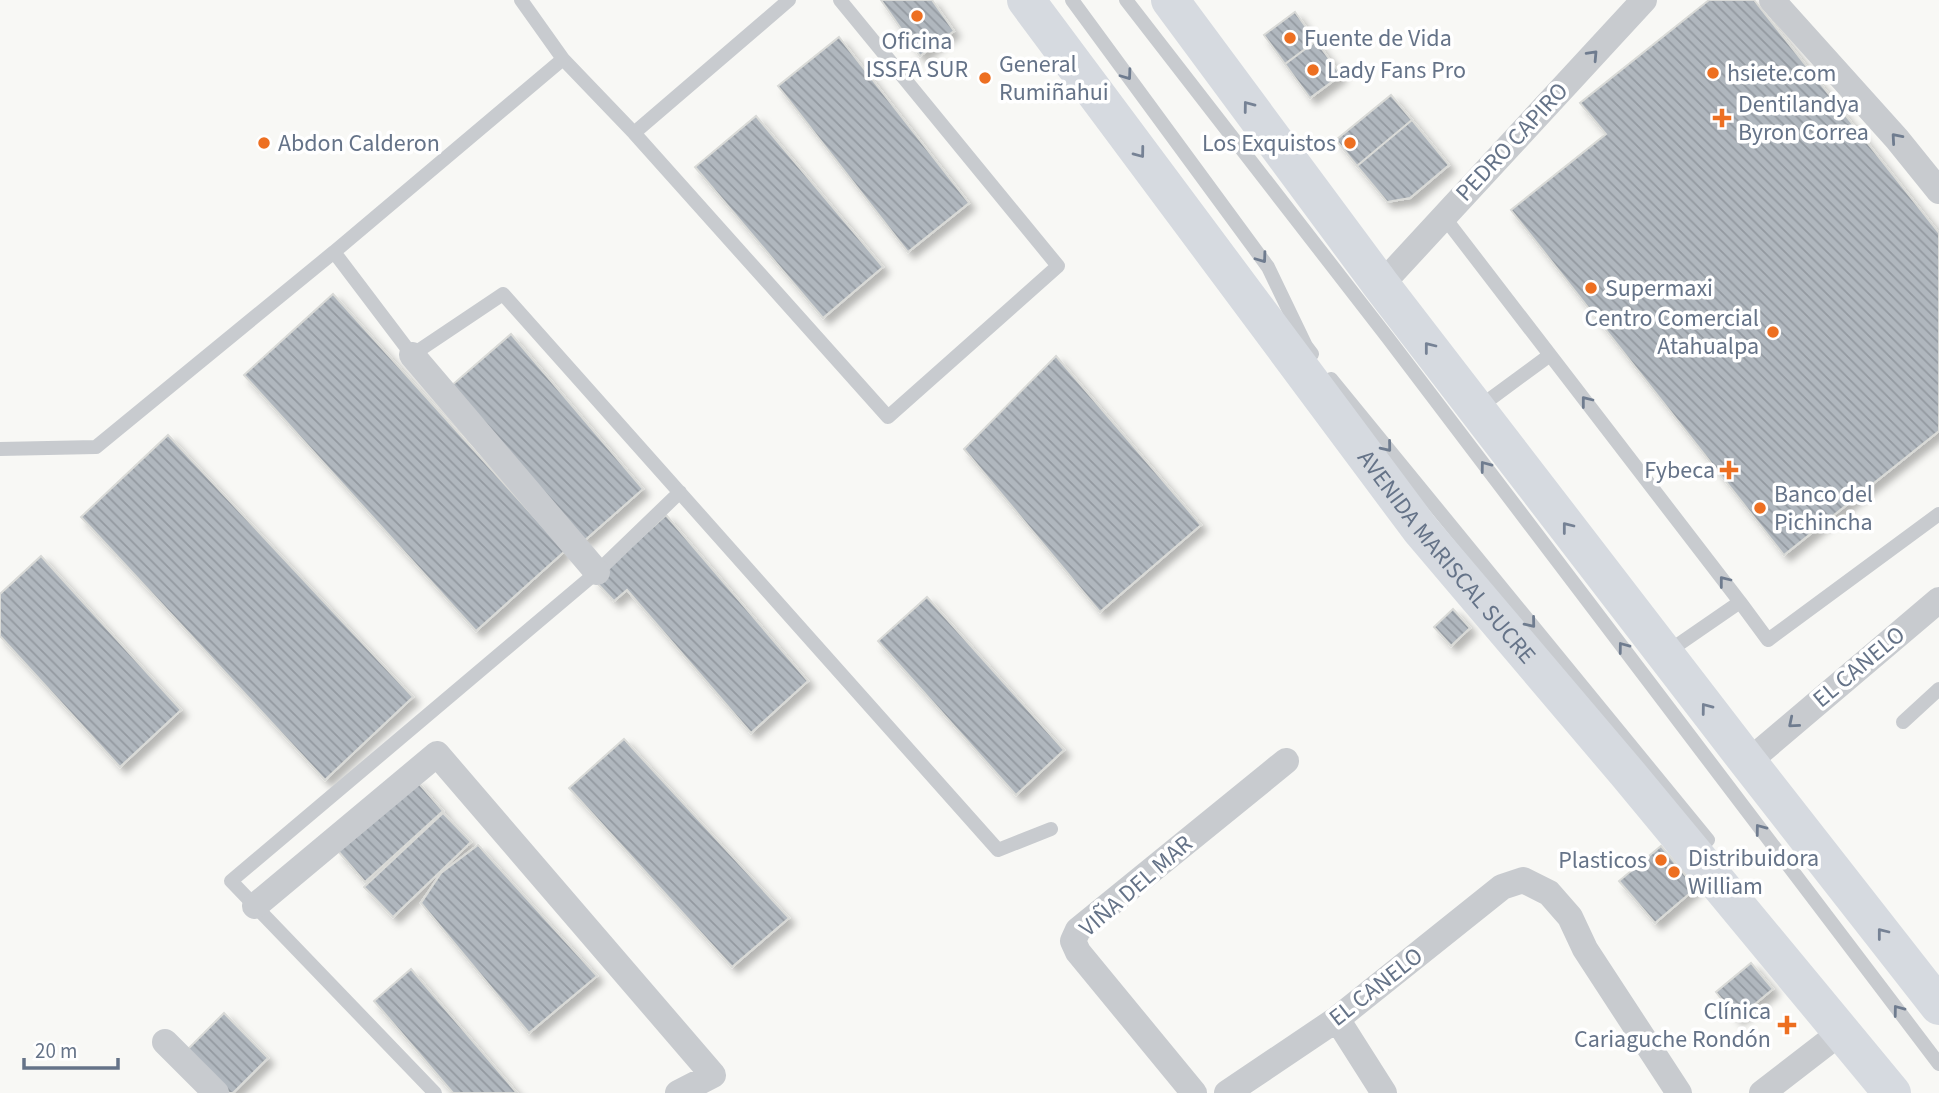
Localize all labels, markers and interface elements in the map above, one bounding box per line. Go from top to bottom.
marker: Oficina ISSFA SUR [909,8,925,24]
place label: Fuente de Vida [1304,21,1452,56]
place label: Oficina ISSFA SUR [866,24,969,87]
marker: Fuente de Vida [1282,30,1298,46]
place label: General Rumiñahui [999,47,1109,110]
one-way arrow [1585,50,1598,63]
place label: Lady Fans Pro [1327,53,1466,88]
place label: hsiete.com [1727,56,1836,91]
marker: Lady Fans Pro [1305,62,1321,78]
marker: hsiete.com [1705,65,1721,81]
one-way arrow [1119,67,1131,80]
marker: General Rumiñahui [977,70,993,86]
street label: PEDRO CAPIRO [1448,75,1576,209]
place label: Dentilandya Byron Correa [1738,87,1869,150]
one-way arrow [1244,101,1256,114]
marker: Dentilandya Byron Correa [1712,108,1732,128]
place label: Abdon Calderon [278,126,440,161]
place label: Los Exquistos [1202,126,1336,161]
one-way arrow [1892,134,1904,147]
marker: Abdon Calderon [256,135,272,151]
marker: Los Exquistos [1342,135,1358,151]
one-way arrow [1131,145,1144,158]
one-way arrow [1253,250,1266,263]
place label: Supermaxi [1605,271,1713,306]
marker: Supermaxi [1583,280,1599,296]
place label: Centro Comercial Atahualpa [1585,301,1759,364]
marker: Centro Comercial Atahualpa [1765,324,1781,340]
one-way arrow [1424,342,1437,355]
one-way arrow [1581,396,1594,409]
one-way arrow [1378,439,1391,451]
street label: AVENIDA MARISCAL SUCRE [1349,442,1545,671]
place label: Fybeca [1644,453,1715,488]
one-way arrow [1481,461,1494,474]
marker: Fybeca [1721,462,1737,478]
place label: Banco del Pichincha [1774,477,1873,540]
marker: Banco del Pichincha [1752,500,1768,516]
one-way arrow [1563,523,1576,535]
one-way arrow [1720,577,1733,589]
one-way arrow [1522,615,1535,627]
street label: EL CANELO [1805,618,1913,716]
one-way arrow [1618,643,1631,655]
one-way arrow [1702,703,1714,715]
one-way arrow [1788,715,1801,727]
one-way arrow [1756,824,1769,836]
street label: VIÑA DEL MAR [1072,827,1201,945]
place label: Distribuidora William [1688,841,1819,904]
place label: Plasticos [1558,843,1647,878]
marker: Plasticos [1653,852,1669,868]
marker: Distribuidora William [1666,864,1682,880]
one-way arrow [1877,928,1890,941]
street label: EL CANELO [1321,939,1431,1035]
place label: Clínica Cariaguche Rondón [1574,994,1771,1057]
one-way arrow [1893,1005,1906,1018]
marker: Clínica Cariaguche Rondón [1777,1015,1797,1035]
scale bar [24,1026,119,1070]
text: 20 m [35,1036,77,1066]

